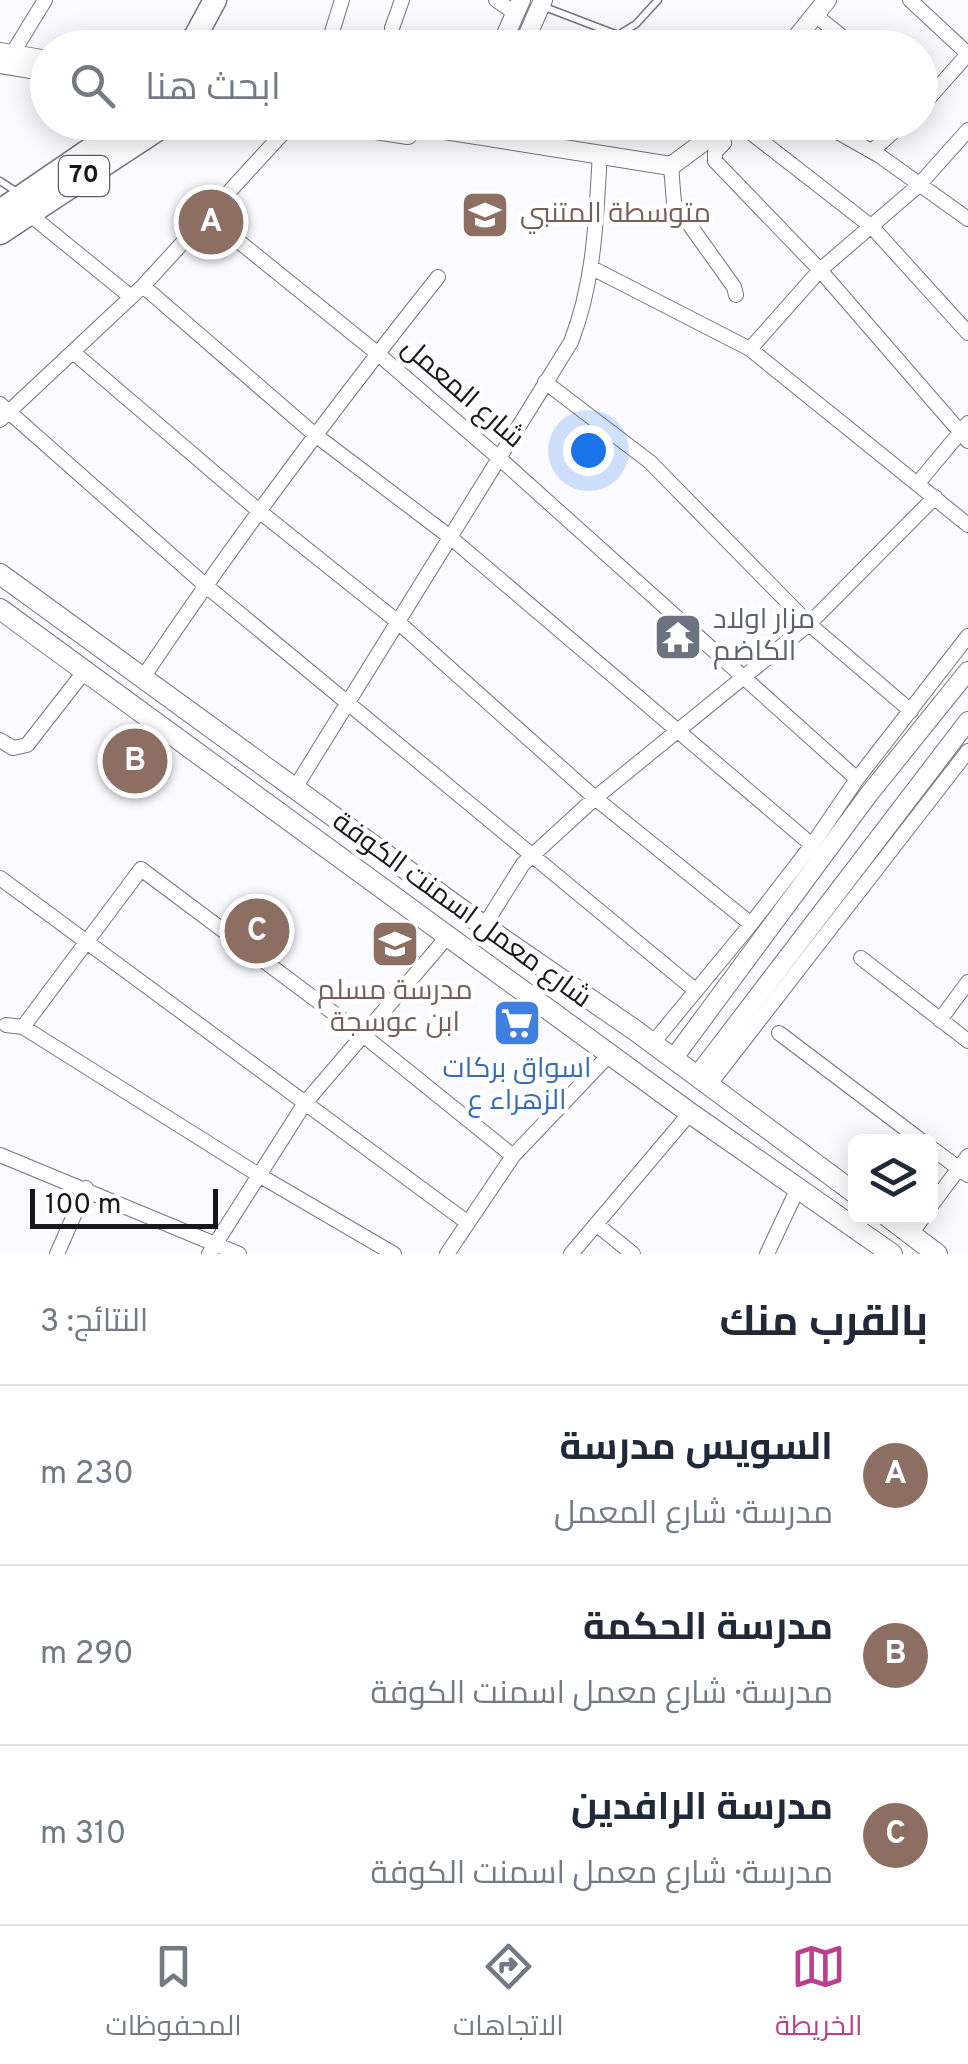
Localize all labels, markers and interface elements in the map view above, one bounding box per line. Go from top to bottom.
search box [30,30,938,140]
icon: search [65,58,120,113]
text: ابحث هنا [145,65,281,114]
road number: 70 [59,156,109,196]
pin: A [178,184,244,260]
school or university icon: متوسطة المتنبي [459,189,511,241]
place label: متوسطة المتنبي [520,197,711,234]
street label: شارع المعمل [393,331,531,457]
your location [563,425,614,476]
place label: مزار اولاد الكاضم [713,603,815,671]
temple icon: مزار اولاد الكاضم [652,611,704,663]
pin: B [102,724,168,798]
street label: شارع معمل اسمنت الكوفة [324,805,598,1017]
pin: C [224,894,290,968]
school or university icon: مدرسة مسلم ابن عوسجة [369,918,421,970]
place label: مدرسة مسلم ابن عوسجة [317,974,473,1042]
supermarket icon: اسواق بركات الزهراء ع [491,997,543,1049]
place label: اسواق بركات الزهراء ع [443,1052,591,1120]
map controls [848,1134,938,1224]
button: layers [848,1134,938,1224]
scale bar [30,1184,218,1228]
text: 100 m [45,1188,121,1224]
text: بالقرب منك [719,1298,928,1351]
text: النتائج: 3 [40,1303,148,1343]
text: السويس مدرسة [560,1425,833,1474]
text: 230 m [40,1455,134,1495]
text: A [884,1455,907,1495]
text: مدرسة · شارع المعمل [554,1495,833,1535]
text: مدرسة الحكمة [583,1605,833,1654]
text: 290 m [40,1635,134,1675]
text: B [884,1635,907,1675]
text: مدرسة · شارع معمل اسمنت الكوفة [370,1675,833,1715]
text: مدرسة الرافدين [571,1785,833,1834]
text: 310 m [40,1815,126,1855]
text: C [885,1815,906,1855]
text: مدرسة · شارع معمل اسمنت الكوفة [370,1855,833,1895]
tab: المحفوظات [106,1939,242,2051]
tab: الاتجاهات [453,1939,564,2051]
tab: الخريطة [775,1939,862,2051]

